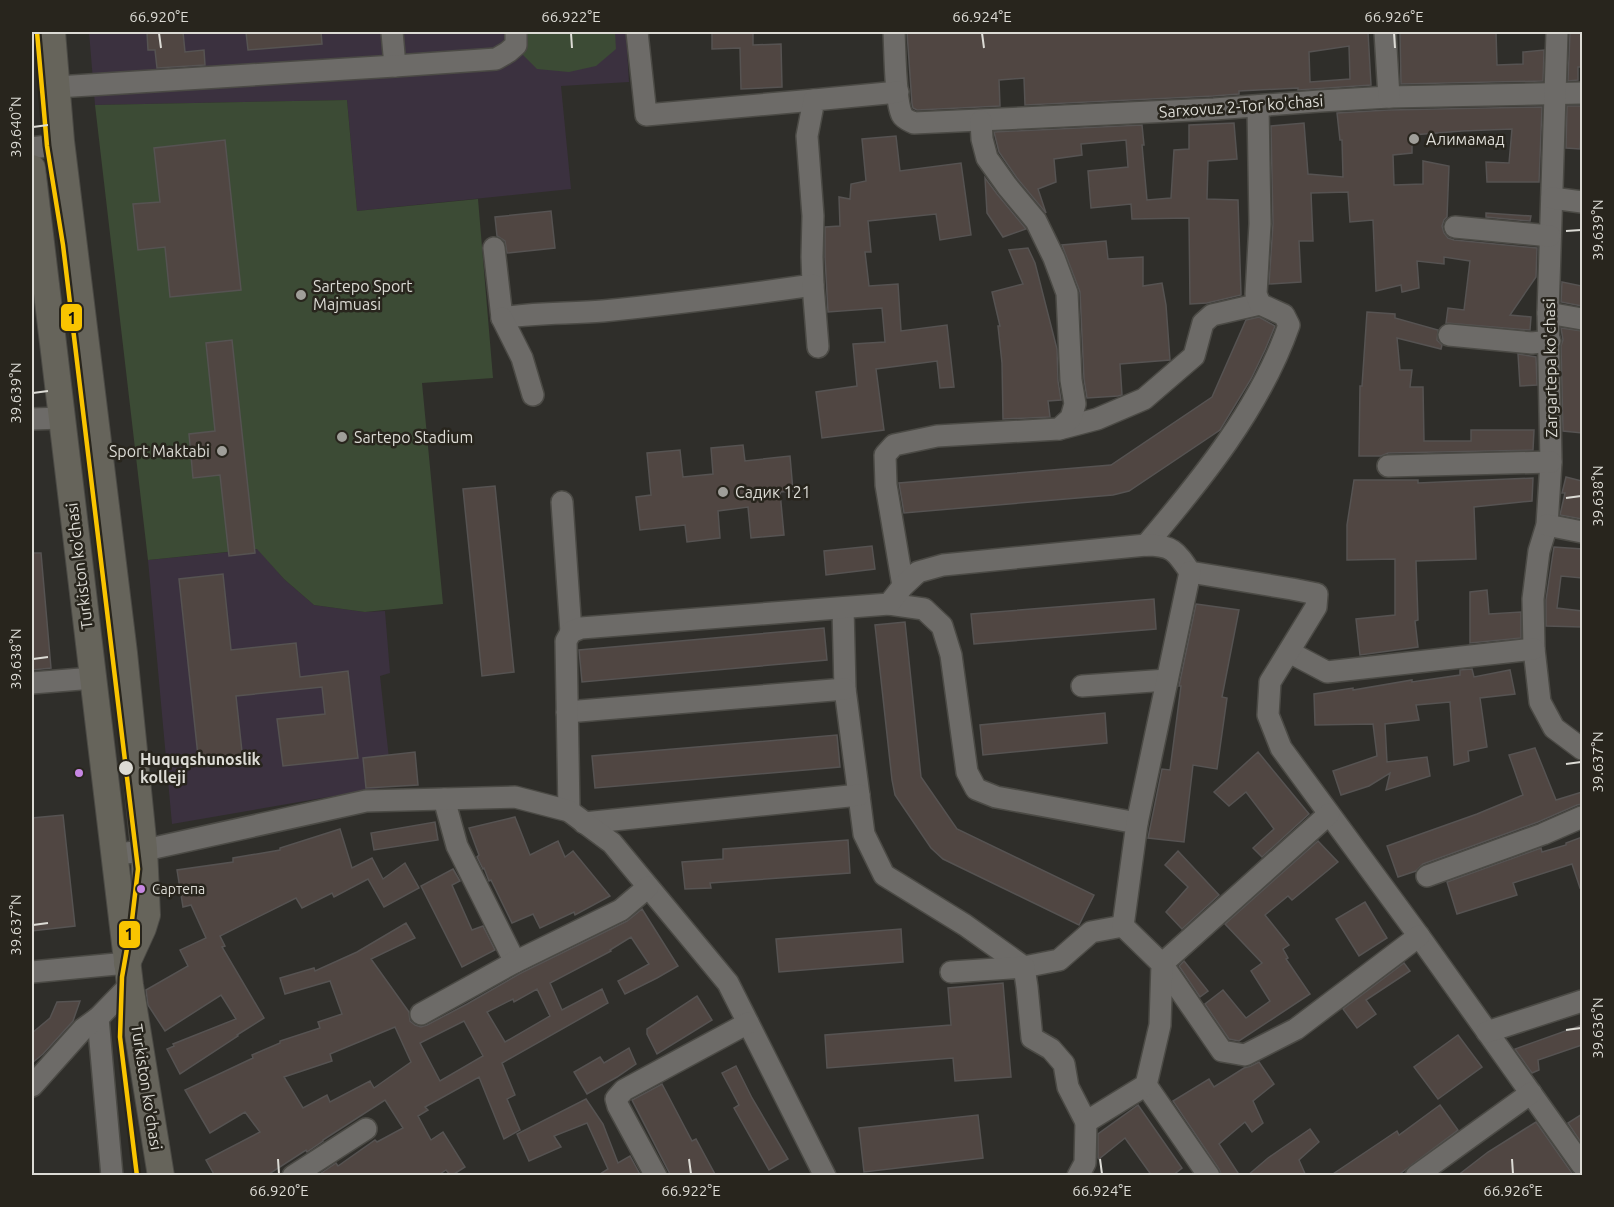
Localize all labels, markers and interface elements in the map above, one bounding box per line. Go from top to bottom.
text: 66.920°E [129,8,189,25]
text: 66.922°E [541,8,601,25]
text: 66.924°E [952,8,1012,25]
text: 66.926°E [1364,8,1424,25]
street label: Sarxovuz 2-Tor ko'chasi [1158,91,1324,121]
text: 39.640°N [7,96,24,158]
place label: Алимамад [1426,130,1505,148]
marker: Алимамад [1407,132,1421,146]
text: 39.639°N [1589,199,1606,261]
place label: Sartepo Sport Majmuasi [313,277,413,313]
marker: Sartepo Sport Majmuasi [294,288,308,302]
street label: Zargartepa ko'chasi [1540,298,1560,438]
line badge: 1 [60,303,83,332]
text: 1 [67,309,77,327]
text: 39.639°N [7,362,24,424]
place label: Sartepo Stadium [354,428,473,446]
marker: Sartepo Stadium [335,430,349,444]
place label: Sport Maktabi [109,442,210,460]
marker: Sport Maktabi [215,444,229,458]
text: 39.638°N [1589,465,1606,527]
place label: Садик 121 [735,483,811,501]
marker: Садик 121 [716,485,730,499]
street label: Turkiston ko'chasi [62,502,96,630]
text: 39.638°N [7,628,24,690]
text: 39.637°N [1589,731,1606,793]
place label: Huquqshunoslik kolleji [140,750,261,786]
marker: Huquqshunoslik kolleji [117,759,135,777]
unlabelled marker [73,767,85,779]
place label: Сартепа [152,881,205,897]
marker: Сартепа [135,883,147,895]
text: 39.637°N [7,894,24,956]
line badge: 1 [118,920,141,949]
text: 1 [124,925,134,943]
text: 39.636°N [1589,997,1606,1059]
street label: Turkiston ko'chasi [128,1023,166,1151]
text: 66.920°E [249,1182,309,1199]
text: 66.922°E [661,1182,721,1199]
text: 66.924°E [1072,1182,1132,1199]
text: 66.926°E [1483,1182,1543,1199]

